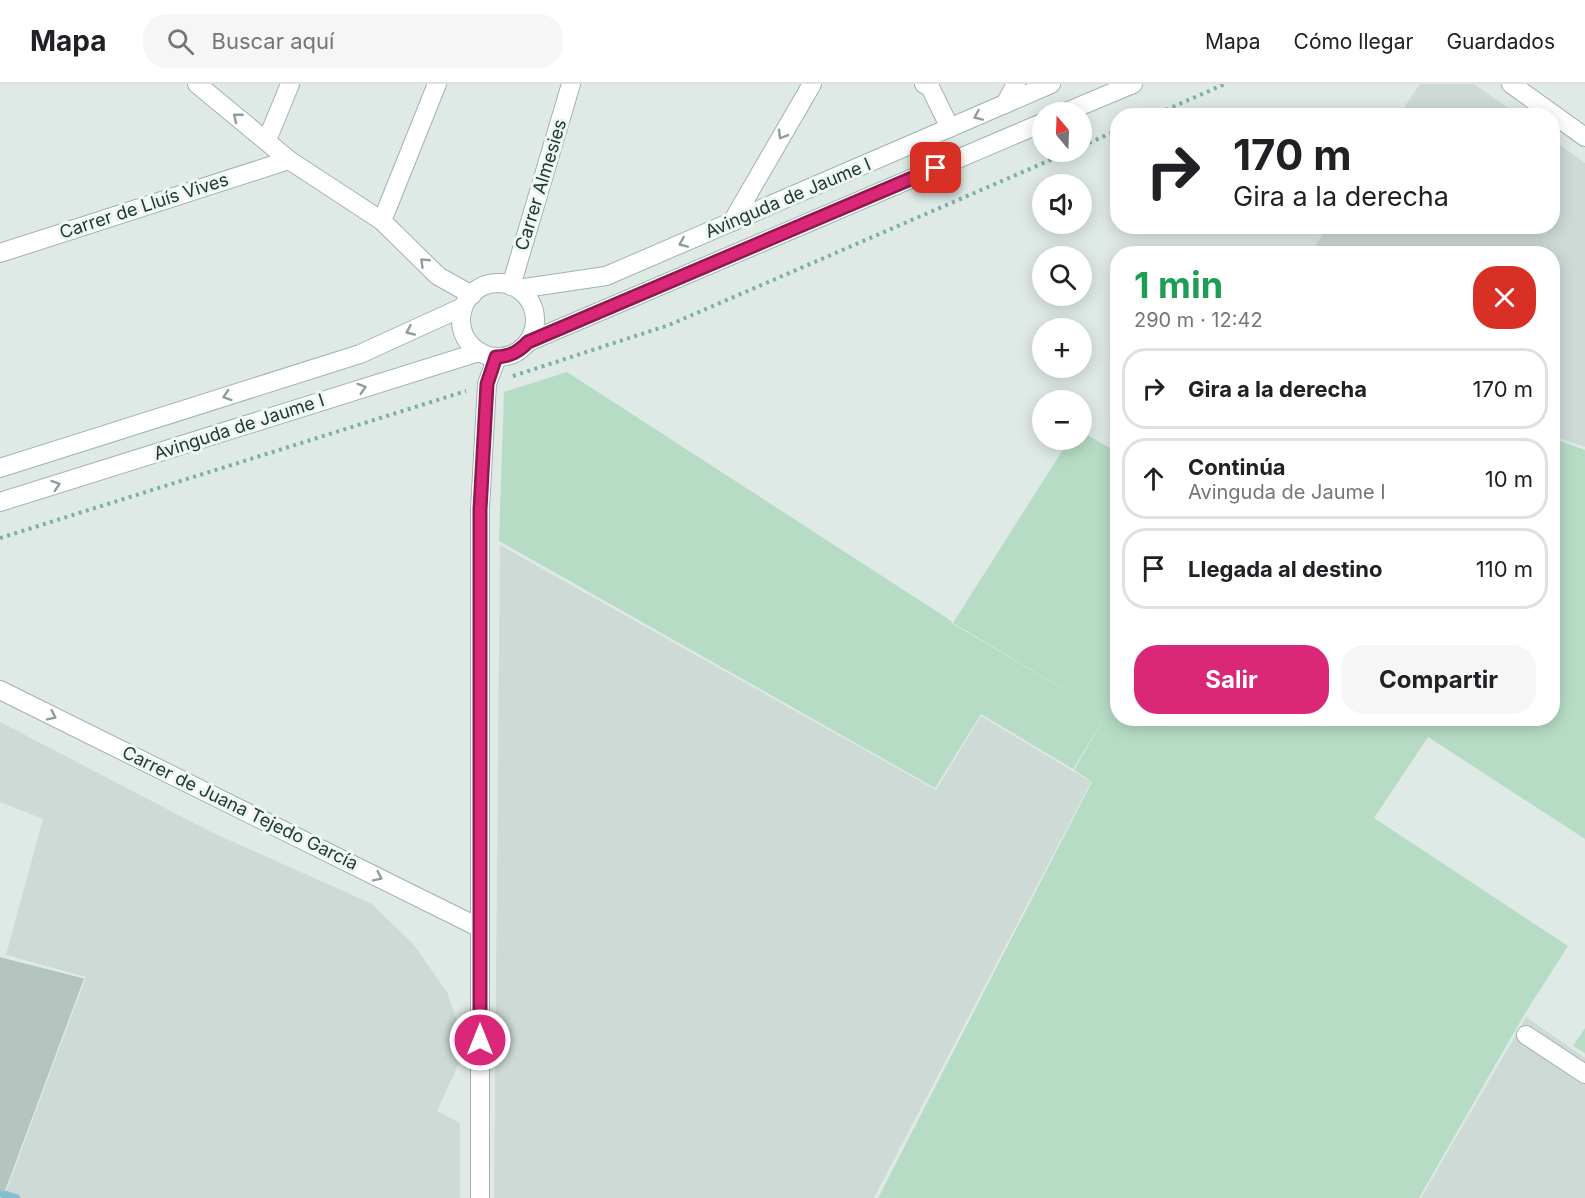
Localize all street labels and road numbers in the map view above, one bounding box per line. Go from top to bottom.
street label: Carrer Almesies [511,117,570,253]
street label: Avinguda de Jaume I [702,153,874,242]
street label: Carrer de Lluís Vives [57,168,231,243]
street label: Avinguda de Jaume I [151,389,327,464]
street label: Carrer de Juana Tejedo García [119,741,362,874]

